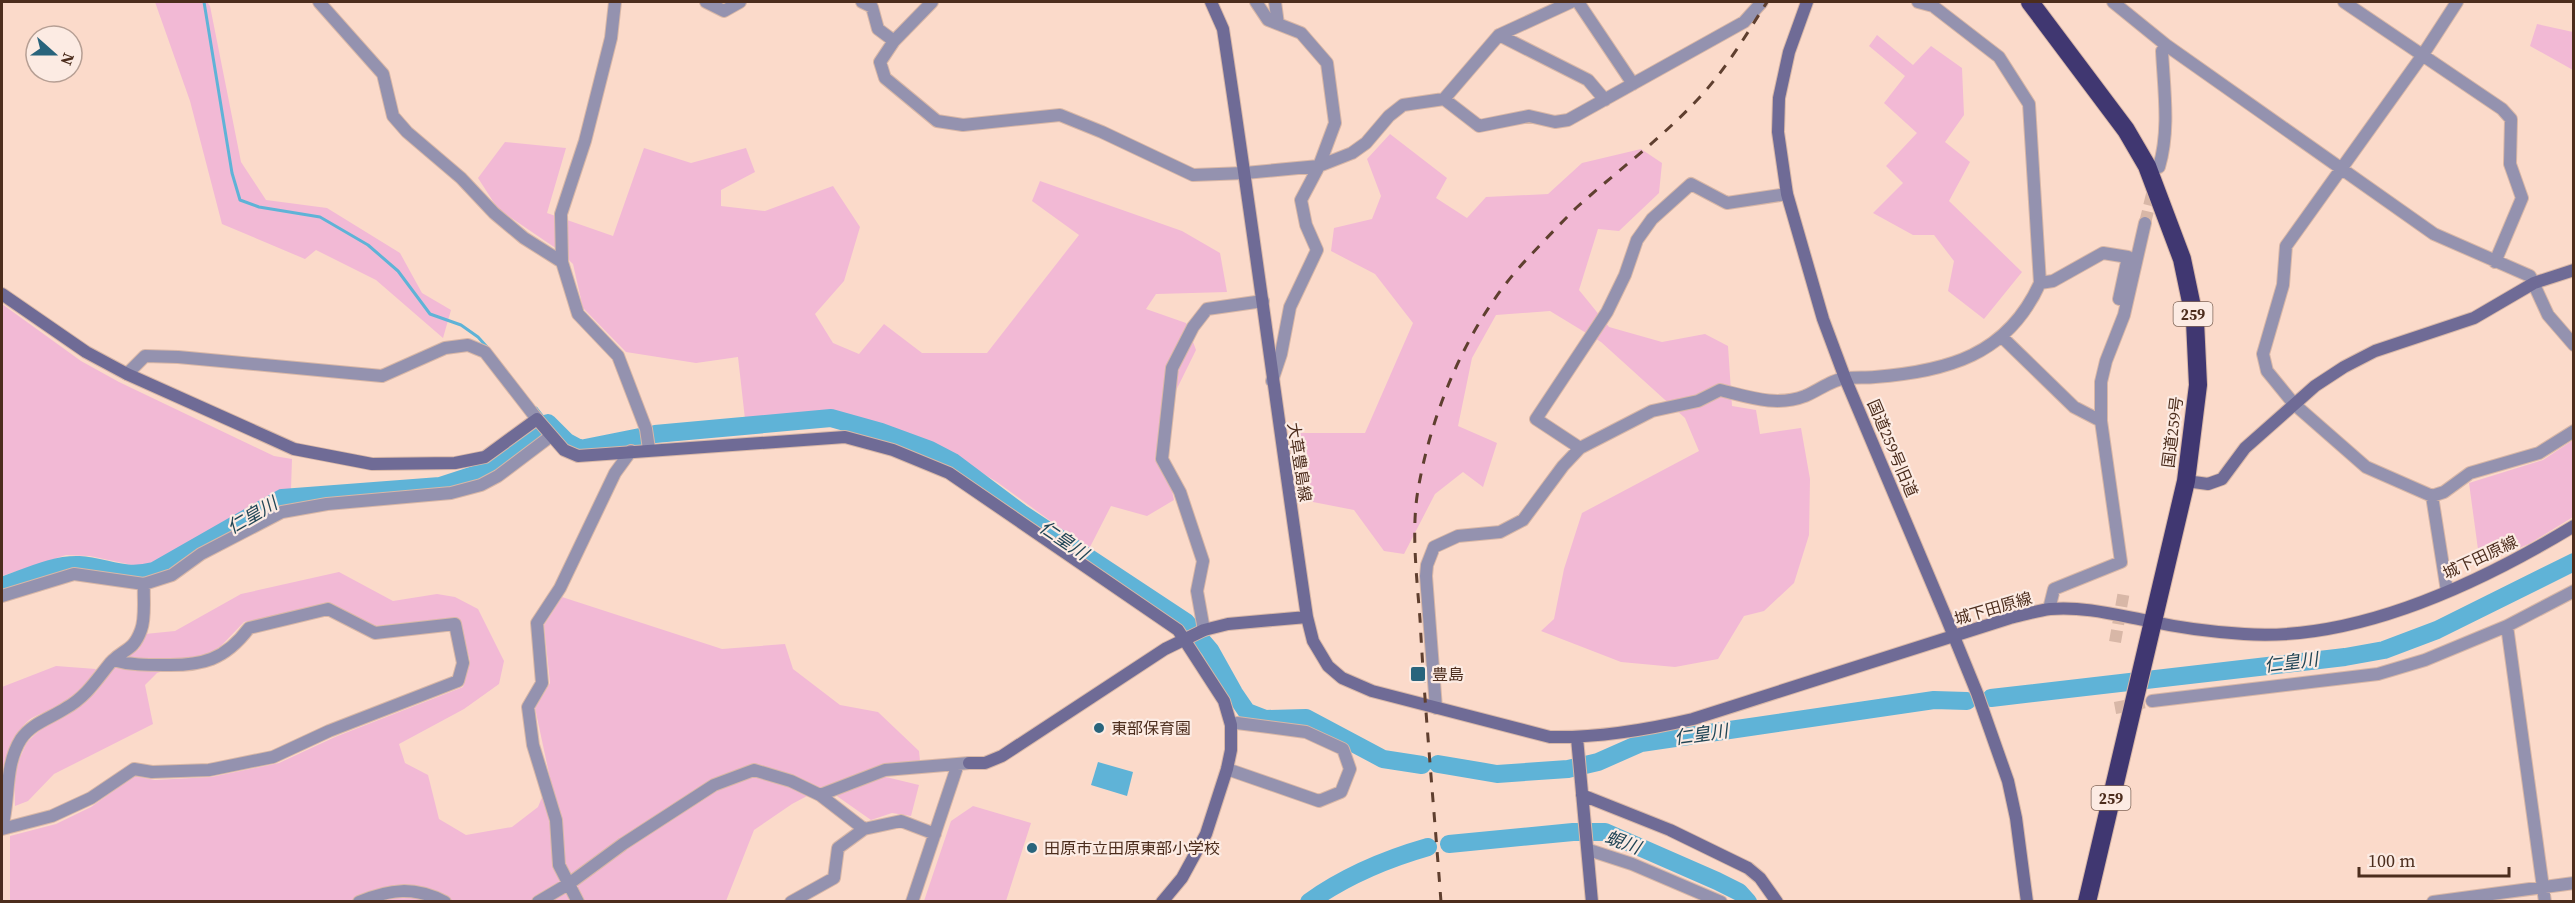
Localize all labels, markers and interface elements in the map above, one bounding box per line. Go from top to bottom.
north arrow [24,24,84,84]
text: N [56,50,80,69]
road number: 259 [2174,302,2212,326]
street label: 国道259号 [2157,395,2187,469]
street label: 国道259号旧道 [1863,396,1923,500]
street label: 大草豊島線 [1283,421,1317,503]
water label: 仁皇川 [222,490,283,539]
water label: 仁皇川 [1035,515,1095,567]
street label: 城下田原線 [2439,530,2521,584]
street label: 城下田原線 [1952,586,2034,630]
water label: 仁皇川 [2263,646,2321,678]
place label: 豊島 [1432,663,1464,685]
marker: 豊島 [1409,665,1427,683]
place label: 東部保育園 [1111,717,1191,739]
water label: 仁皇川 [1673,718,1731,750]
marker: 東部保育園 [1092,721,1106,735]
road number: 259 [2092,786,2130,810]
water label: 蜆川 [1602,824,1646,861]
place label: 田原市立田原東部小学校 [1044,837,1220,859]
scale bar [2359,840,2509,878]
marker: 田原市立田原東部小学校 [1025,841,1039,855]
text: 100 m [2368,848,2415,873]

